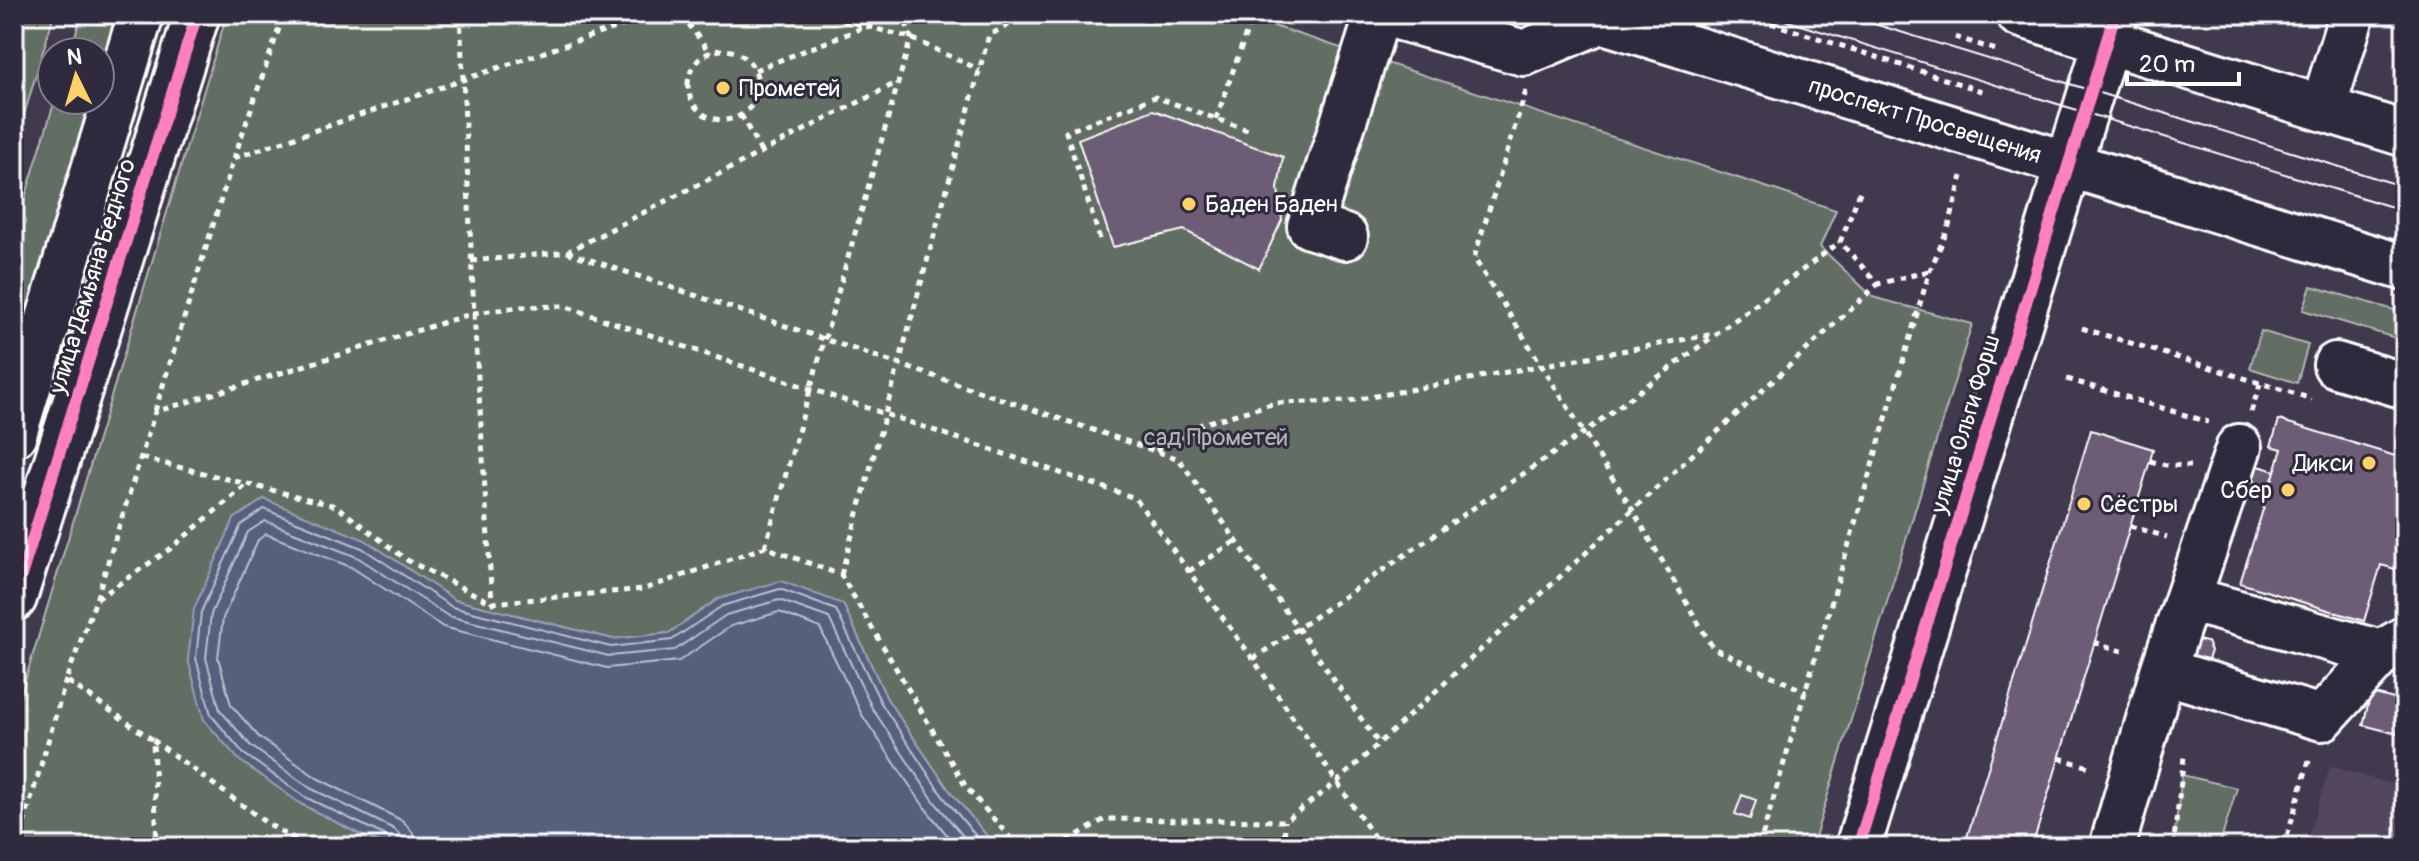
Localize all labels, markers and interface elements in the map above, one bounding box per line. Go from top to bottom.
north arrow [36,36,116,116]
scale bar [2127,36,2239,86]
text: N [66,42,83,72]
text: 20 m [2139,50,2195,79]
street label: проспект Просвещения [1805,71,2045,170]
place label: Прометей [739,74,841,103]
marker: Прометей [714,79,732,97]
street label: улица Демьяна Бедного [43,155,142,398]
place label: Баден Баден [1205,190,1338,219]
marker: Баден Баден [1180,195,1198,213]
street label: улица Ольги Форш [1924,331,2006,518]
park label: сад Прометей [1144,423,1288,452]
place label: Дикси [2292,449,2353,478]
marker: Дикси [2360,454,2378,472]
place label: Сбер [2220,476,2272,505]
marker: Сбер [2279,481,2297,499]
place label: Сёстры [2100,490,2178,519]
marker: Сёстры [2075,495,2093,513]

